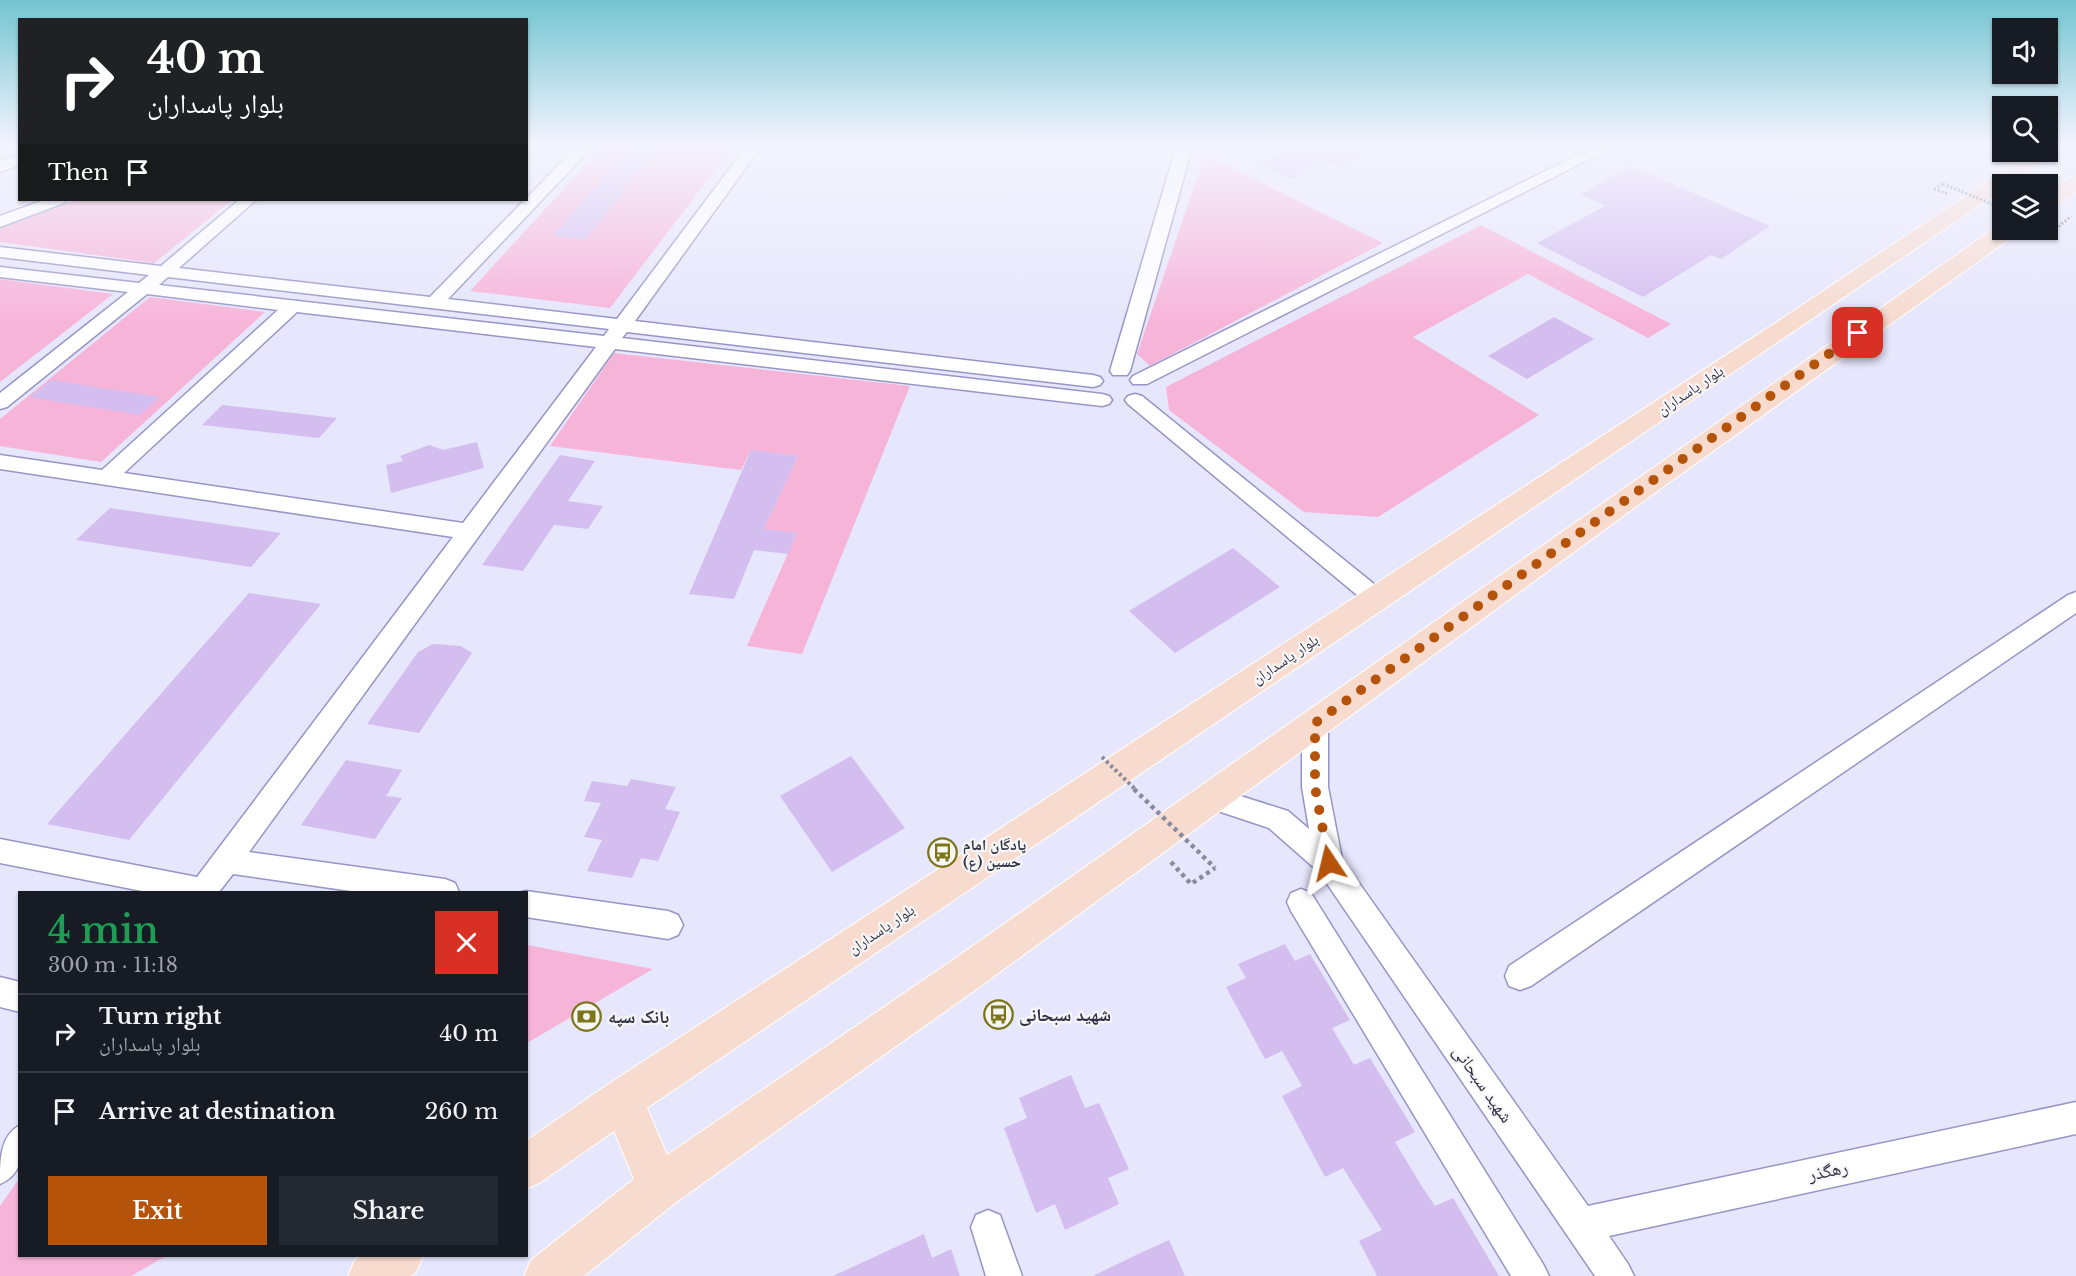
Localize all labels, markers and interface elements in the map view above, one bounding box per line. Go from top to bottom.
map controls [1992,18,2058,240]
button: sound [1992,18,2058,84]
text: 40 m [147,32,264,84]
icon: right [48,42,126,120]
text: بلوار پاسداران [147,87,284,120]
button: search [1992,96,2058,162]
icon: arrive [121,156,154,189]
text: Then [48,159,109,186]
button: layers [1992,174,2058,240]
pin [1832,307,1883,358]
icon: arrive [1841,316,1874,349]
street label: بلوار پاسداران [1653,361,1727,420]
street label: بلوار پاسداران [1248,630,1322,689]
position arrow [1297,831,1361,895]
place label: پادگان امام حسین (ع) [963,835,1026,872]
bus stop icon: پادگان امام حسین (ع) [926,837,958,869]
street label: بلوار پاسداران [844,900,918,959]
text: 4 min [48,908,159,953]
button: close [435,911,498,974]
text: 300 m · 11:18 [48,953,178,977]
bus stop icon: شهید سبحانی [982,999,1014,1031]
bank icon: بانک سپه [571,1001,603,1033]
text: Turn right [99,1003,221,1030]
place label: شهید سبحانی [1019,1004,1111,1026]
place label: بانک سپه [608,1006,669,1028]
icon: right [48,1017,81,1050]
text: 40 m [440,1020,498,1047]
text: بلوار پاسداران [99,1032,201,1056]
street label: شهید سبحانی [1448,1041,1518,1127]
icon: arrive [48,1095,81,1128]
text: Arrive at destination [99,1098,336,1125]
text: 260 m [425,1098,498,1125]
street label: رهگذر [1805,1156,1850,1186]
button: Exit [48,1176,267,1245]
button: Share [279,1176,498,1245]

